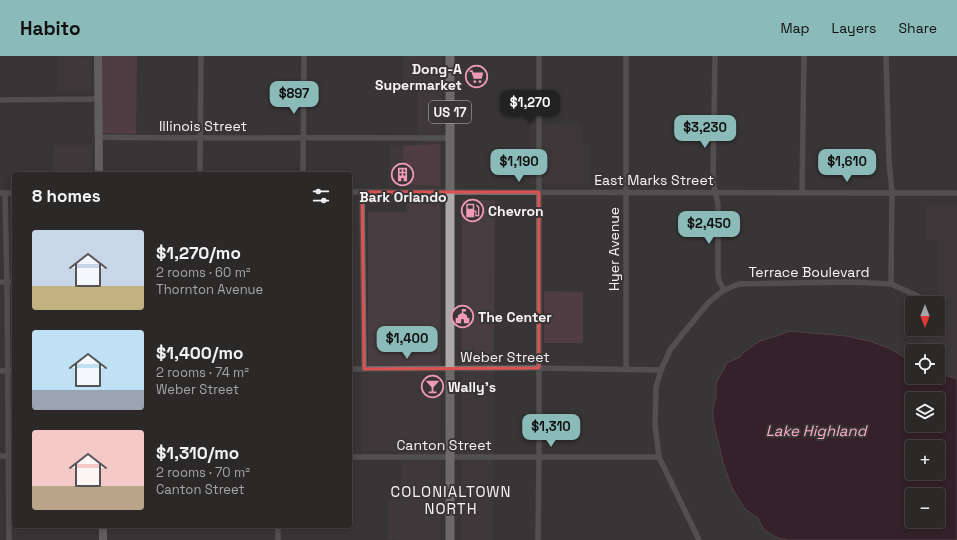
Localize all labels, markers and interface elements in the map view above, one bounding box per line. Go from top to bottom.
text: Habito [20,16,81,41]
text: Map [780,19,810,37]
text: Layers [832,19,876,37]
text: Share [898,19,937,37]
place label: Dong-A Supermarket [375,60,462,94]
supermarket icon: Dong-A Supermarket [464,64,490,90]
pin: $897 [270,81,318,115]
text: $897 [279,85,309,102]
pin: $1,270 [497,90,563,124]
text: $1,270 [510,94,550,111]
road number: US 17 [429,101,471,123]
pin: $3,230 [672,115,738,149]
street label: Illinois Street [159,117,247,135]
text: $3,230 [683,119,727,136]
pin: $1,190 [486,149,552,183]
pin: $1,610 [814,149,880,183]
text: $1,190 [499,153,539,170]
text: $1,610 [827,153,867,170]
building icon: Bark Orlando [390,162,416,188]
street label: East Marks Street [594,171,714,189]
text: 8 homes [32,185,101,207]
icon: filters [310,185,332,207]
place label: Bark Orlando [359,188,447,206]
fuel station icon: Chevron [459,198,485,224]
place label: Chevron [488,202,544,220]
street label: Hyer Avenue [605,207,623,291]
pin: $2,450 [676,211,742,245]
text: $2,450 [687,215,731,232]
text: $1,270/mo [156,242,241,264]
icon: home [64,246,112,294]
street label: Terrace Boulevard [749,263,869,281]
text: 2 rooms · 60 m² [156,264,251,281]
text: Thornton Avenue [156,281,263,298]
north arrow [905,296,945,336]
map controls [905,296,945,528]
public building icon: The Center [450,304,476,330]
place label: The Center [478,308,552,326]
pin: $1,400 [374,326,440,360]
text: $1,400 [386,330,428,347]
text: $1,400/mo [156,342,243,364]
button: locate [905,344,945,384]
icon: home [64,346,112,394]
street label: Weber Street [460,348,550,366]
text: 2 rooms · 74 m² [156,364,249,381]
bar icon: Wally's [419,374,445,400]
place label: Wally's [448,378,496,396]
text: Weber Street [156,381,239,398]
button: layers [905,392,945,432]
pin: $1,310 [518,414,584,448]
text: $1,310 [531,418,571,435]
water label: Lake Highland [766,421,869,440]
street label: Canton Street [396,436,492,454]
button: + [905,440,945,480]
text: $1,310/mo [156,442,239,464]
icon: home [64,446,112,494]
text: 2 rooms · 70 m² [156,464,250,481]
text: Canton Street [156,481,244,498]
district label: COLONIALTOWN NORTH [391,482,511,518]
button: − [905,488,945,528]

